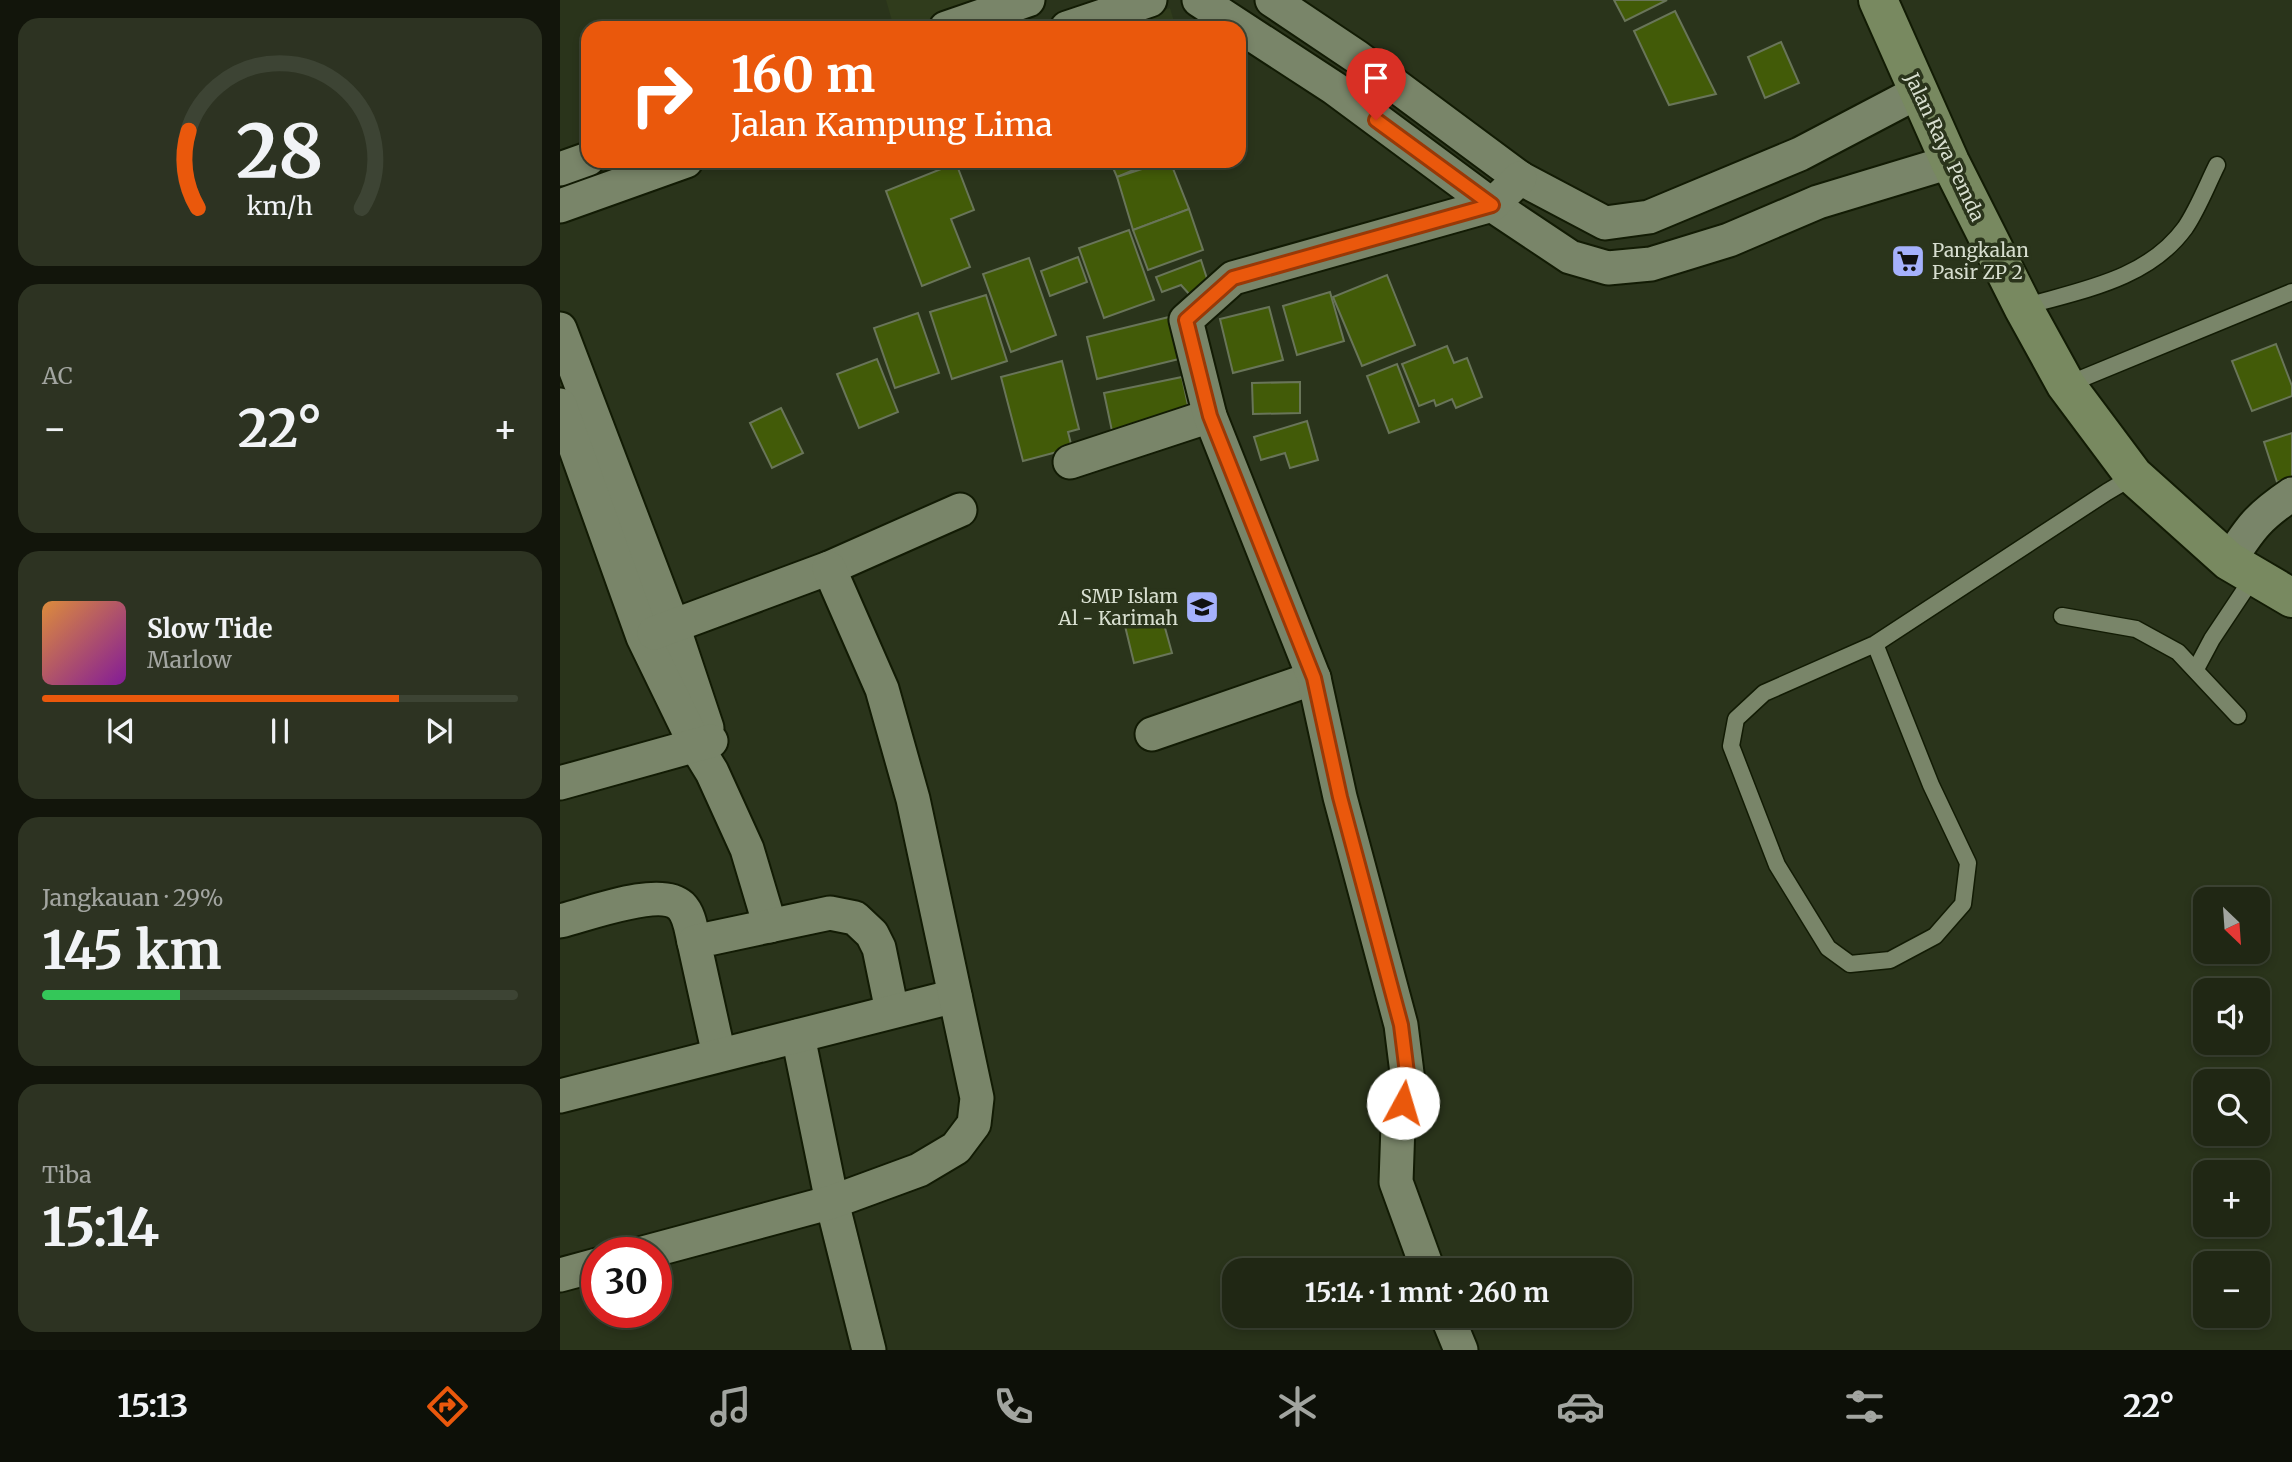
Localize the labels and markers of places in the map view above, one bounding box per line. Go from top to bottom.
pin [1346,48,1406,120]
place label: Pangkalan Pasir ZP 2 [1932,238,2029,284]
supermarket icon: Pangkalan Pasir ZP 2 [1889,242,1927,280]
place label: SMP Islam Al - Karimah [1057,584,1178,630]
school or university icon: SMP Islam Al - Karimah [1183,588,1221,626]

